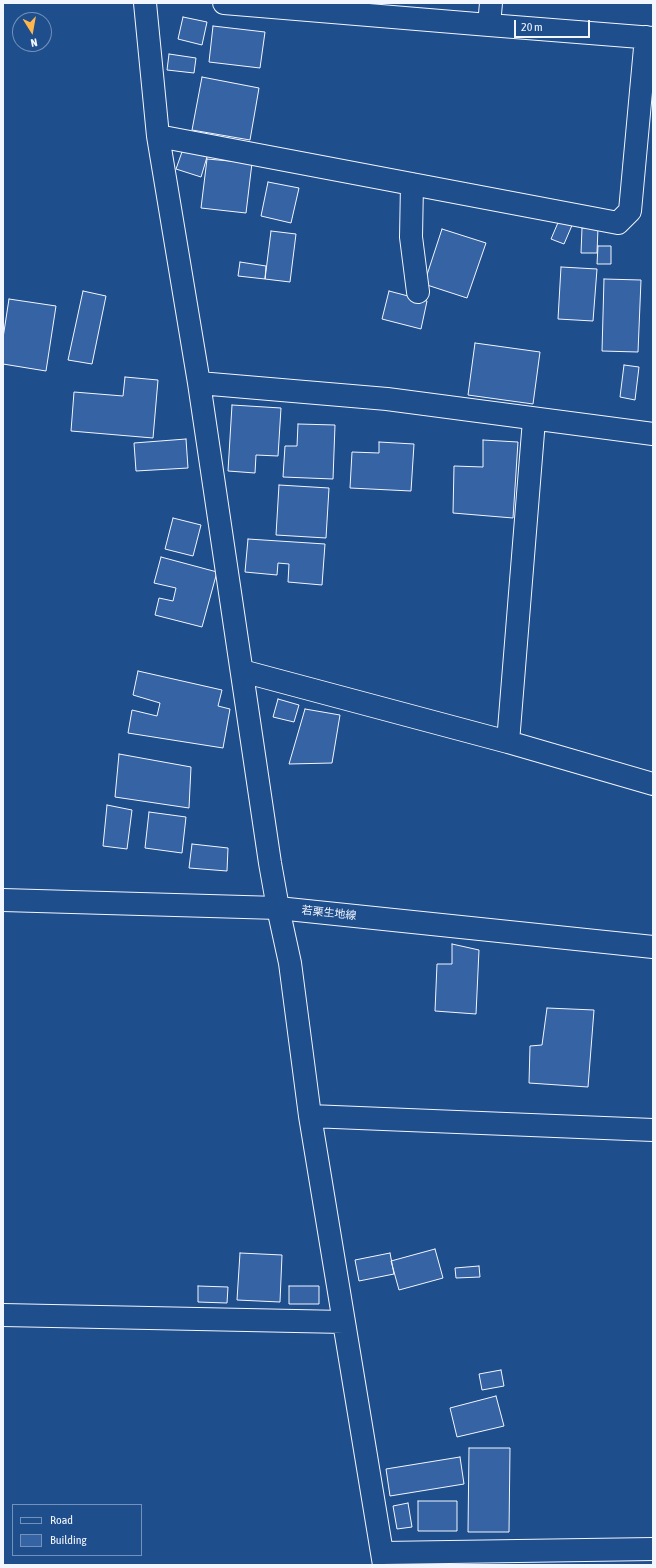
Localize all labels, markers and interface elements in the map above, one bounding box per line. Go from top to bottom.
north arrow [12,12,52,52]
scale bar [516,12,592,38]
text: 20 m [521,20,543,34]
text: N [30,36,38,49]
street label: 若栗生地線 [301,904,357,922]
legend [12,1504,142,1556]
text: Road [50,1513,73,1527]
text: Building [50,1533,87,1547]

